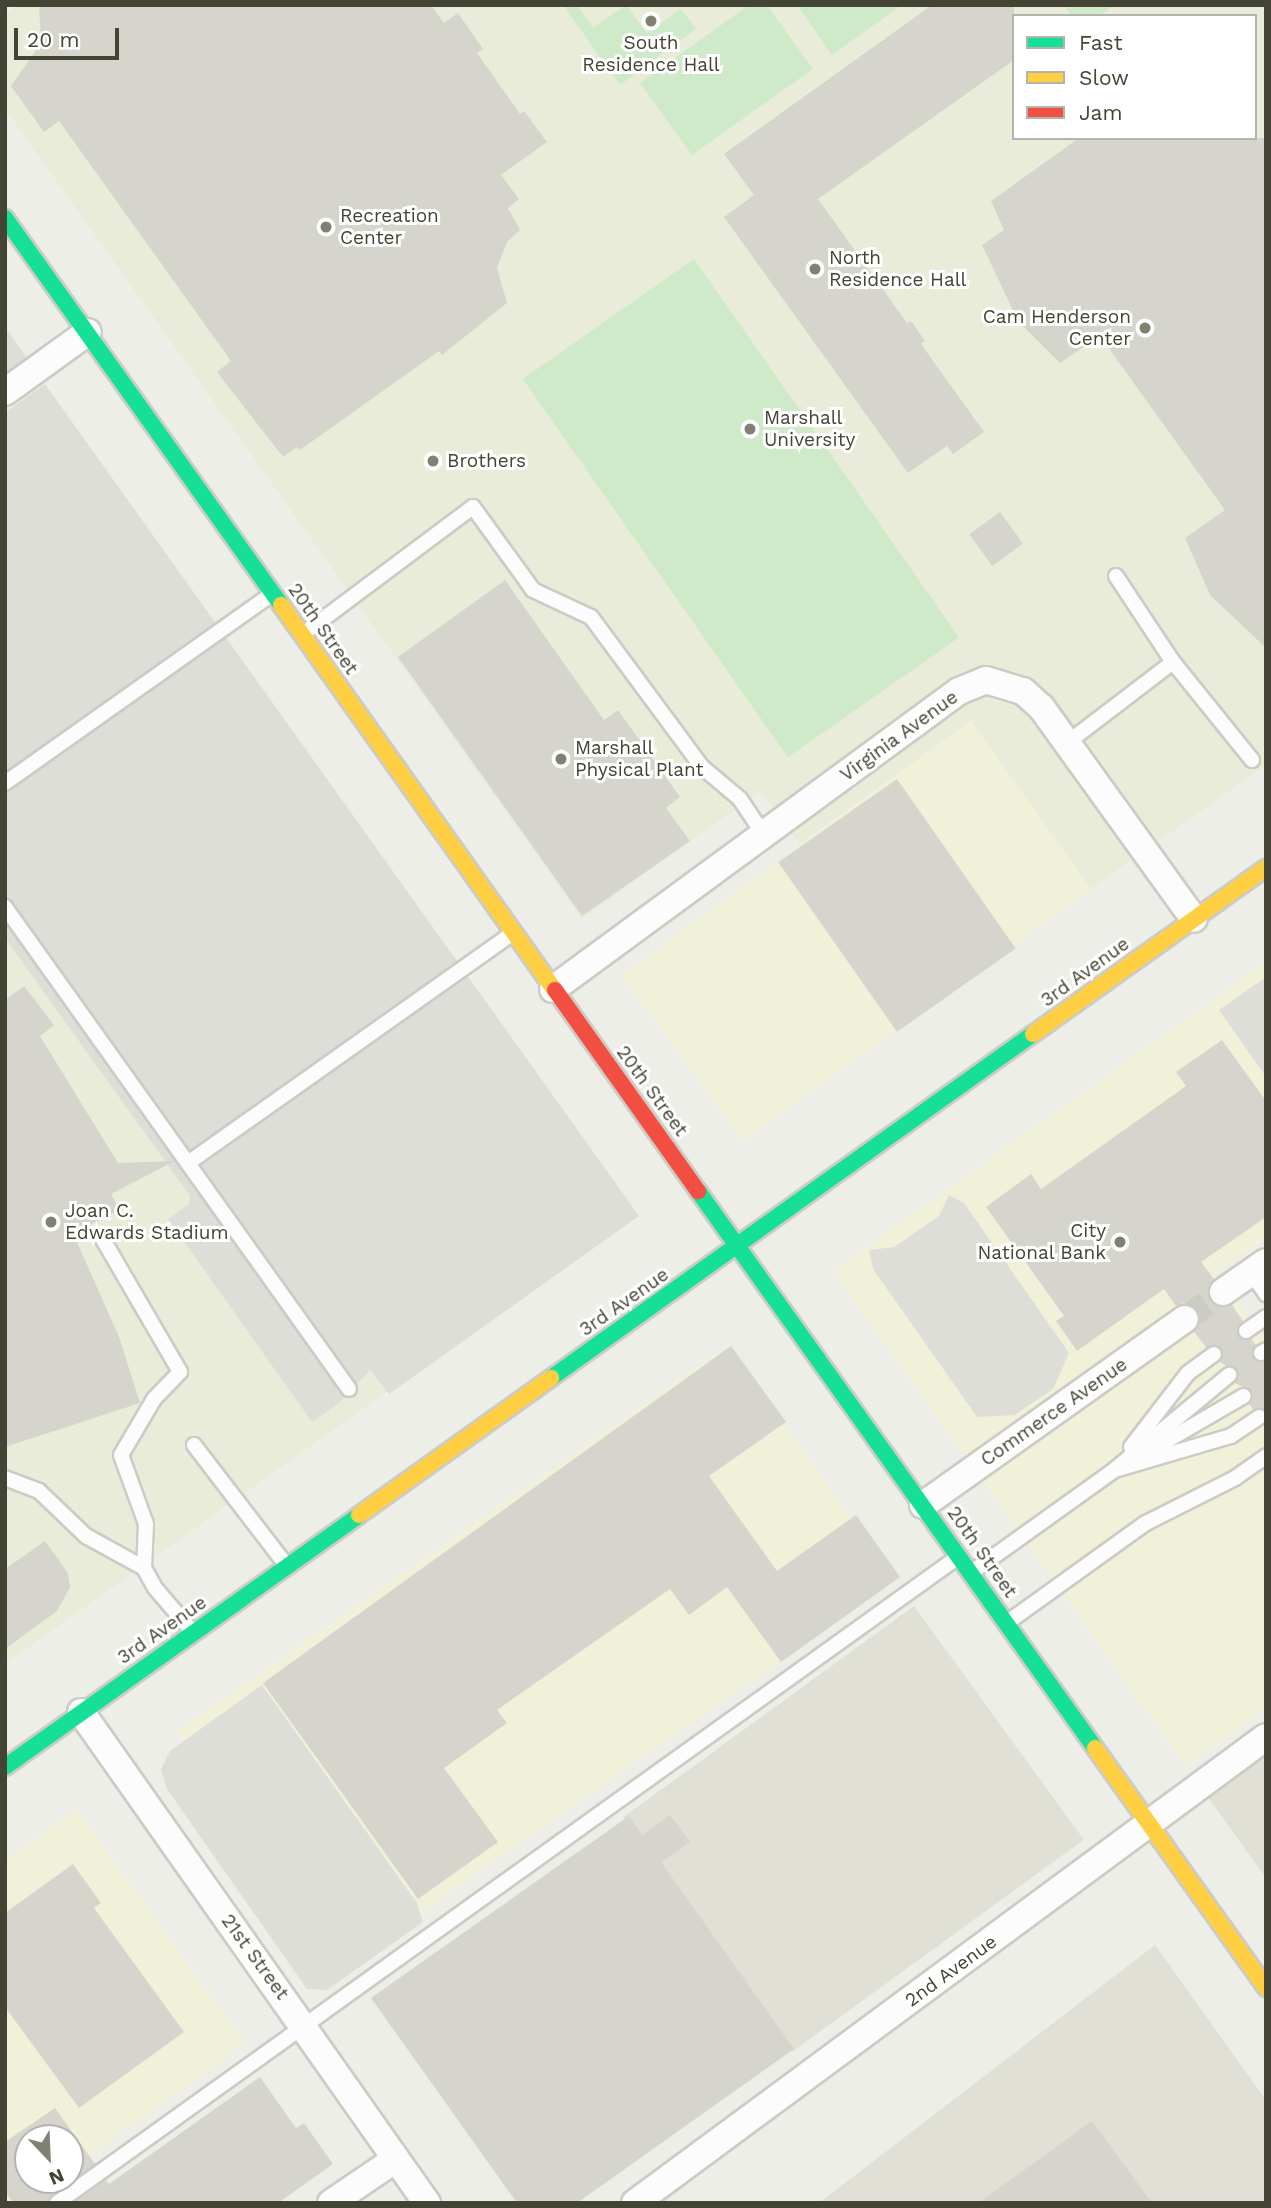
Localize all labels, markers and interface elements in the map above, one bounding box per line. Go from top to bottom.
marker: South Residence Hall [643,13,659,29]
scale bar [18,14,122,58]
legend [1012,14,1257,140]
text: 20 m [27,27,79,52]
text: Fast [1079,30,1123,55]
place label: South Residence Hall [582,32,720,76]
text: Slow [1079,65,1129,90]
text: Jam [1079,100,1122,125]
place label: Recreation Center [340,205,439,249]
marker: Recreation Center [318,219,334,235]
place label: North Residence Hall [829,247,966,291]
marker: North Residence Hall [807,261,823,277]
place label: Cam Henderson Center [983,306,1131,350]
marker: Cam Henderson Center [1137,320,1153,336]
place label: Marshall University [764,407,855,451]
marker: Marshall University [742,421,758,437]
place label: Brothers [447,450,526,472]
marker: Brothers [425,453,441,469]
street label: 20th Street [283,579,363,679]
street label: Virginia Avenue [835,685,963,787]
place label: Marshall Physical Plant [575,737,704,781]
marker: Marshall Physical Plant [553,751,569,767]
street label: 3rd Avenue [1036,932,1134,1012]
street label: 20th Street [612,1041,692,1141]
place label: Joan C. Edwards Stadium [65,1200,229,1244]
marker: Joan C. Edwards Stadium [43,1214,59,1230]
place label: City National Bank [977,1220,1106,1264]
marker: City National Bank [1112,1234,1128,1250]
street label: 3rd Avenue [575,1263,673,1341]
street label: Commerce Avenue [976,1353,1132,1471]
street label: 20th Street [942,1502,1022,1602]
street label: 3rd Avenue [113,1591,211,1669]
street label: 21st Street [216,1910,294,2004]
street label: 2nd Avenue [900,1930,1002,2012]
north arrow [14,2124,84,2194]
text: N [46,2164,68,2190]

